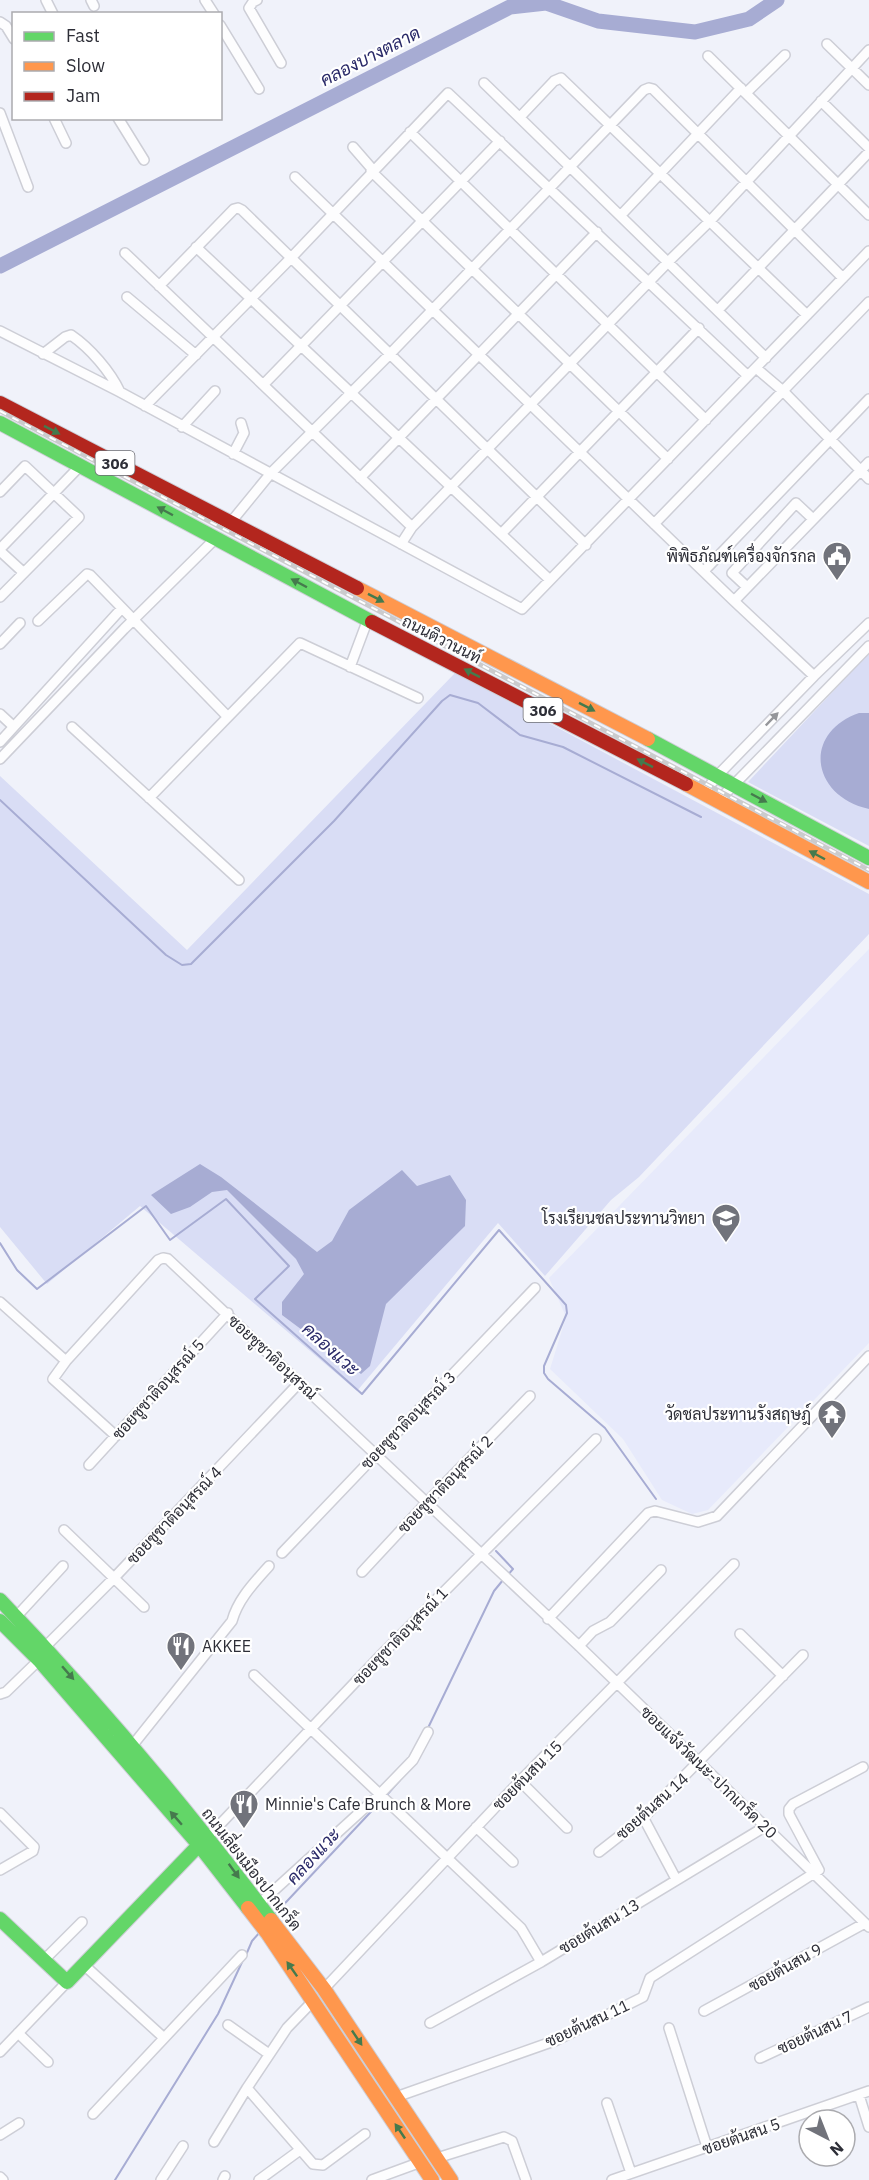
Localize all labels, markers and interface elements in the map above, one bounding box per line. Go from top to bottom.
legend [12,12,222,120]
water label: คลองบางตลาด [316,21,424,91]
text: Fast [66,24,100,47]
text: Slow [66,54,105,77]
text: Jam [66,84,101,107]
one-way arrow [44,425,61,435]
road number: 306 [96,451,134,475]
one-way arrow [156,506,173,516]
public building icon: พิพิธภัณฑ์เครื่องจักรกล [821,540,853,582]
place label: พิพิธภัณฑ์เครื่องจักรกล [666,542,816,566]
one-way arrow [291,578,308,588]
one-way arrow [368,593,385,602]
street label: ถนนติวานนท์ [399,609,486,667]
one-way arrow [464,668,481,678]
road number: 306 [524,698,562,722]
one-way arrow [578,702,595,712]
one-way arrow [765,712,779,727]
one-way arrow [637,758,654,768]
one-way arrow [750,793,767,803]
one-way arrow [809,850,826,860]
school or university icon: โรงเรียนชลประทานวิทยา [710,1202,742,1244]
place label: โรงเรียนชลประทานวิทยา [541,1207,705,1228]
street label: ซอยชูชาติอนุสรณ์ [223,1309,323,1405]
water label: คลองแวะ [298,1317,365,1381]
street label: ซอยชูชาติอนุสรณ์ 5 [106,1333,210,1445]
street label: ซอยชูชาติอนุสรณ์ 3 [355,1365,461,1475]
temple icon: วัดชลประทานรังสฤษฎ์ [816,1398,848,1440]
place label: วัดชลประทานรังสฤษฎ์ [665,1402,811,1425]
street label: ซอยชูชาติอนุสรณ์ 2 [392,1429,498,1539]
street label: ซอยชูชาติอนุสรณ์ 4 [121,1460,227,1570]
street label: ซอยชูชาติอนุสรณ์ 1 [347,1581,453,1691]
restaurant icon: AKKEE [165,1630,197,1672]
place label: AKKEE [202,1636,251,1656]
one-way arrow [62,1665,75,1681]
street label: ซอยแจ้งวัฒนะ-ปากเกร็ด 20 [636,1699,784,1842]
street label: ซอยต้นสน 15 [488,1736,566,1814]
street label: ซอยต้นสน 14 [612,1768,692,1844]
restaurant icon: Minnie's Cafe Brunch & More [228,1788,260,1830]
place label: Minnie's Cafe Brunch & More [265,1794,471,1814]
street label: ถนนเลี่ยงเมืองปากเกร็ด [198,1801,309,1935]
one-way arrow [169,1810,182,1826]
water label: คลองแวะ [281,1823,345,1889]
one-way arrow [227,1864,239,1879]
street label: ซอยต้นสน 13 [555,1894,643,1958]
street label: ซอยต้นสน 9 [745,1939,825,1995]
one-way arrow [286,1961,298,1977]
street label: ซอยต้นสน 11 [542,1995,632,2051]
street label: ซอยต้นสน 7 [774,2006,856,2058]
one-way arrow [351,2030,362,2046]
north arrow [797,2108,857,2168]
street label: ซอยต้นสน 5 [699,2113,783,2159]
one-way arrow [394,2123,406,2139]
text: N [826,2138,848,2160]

